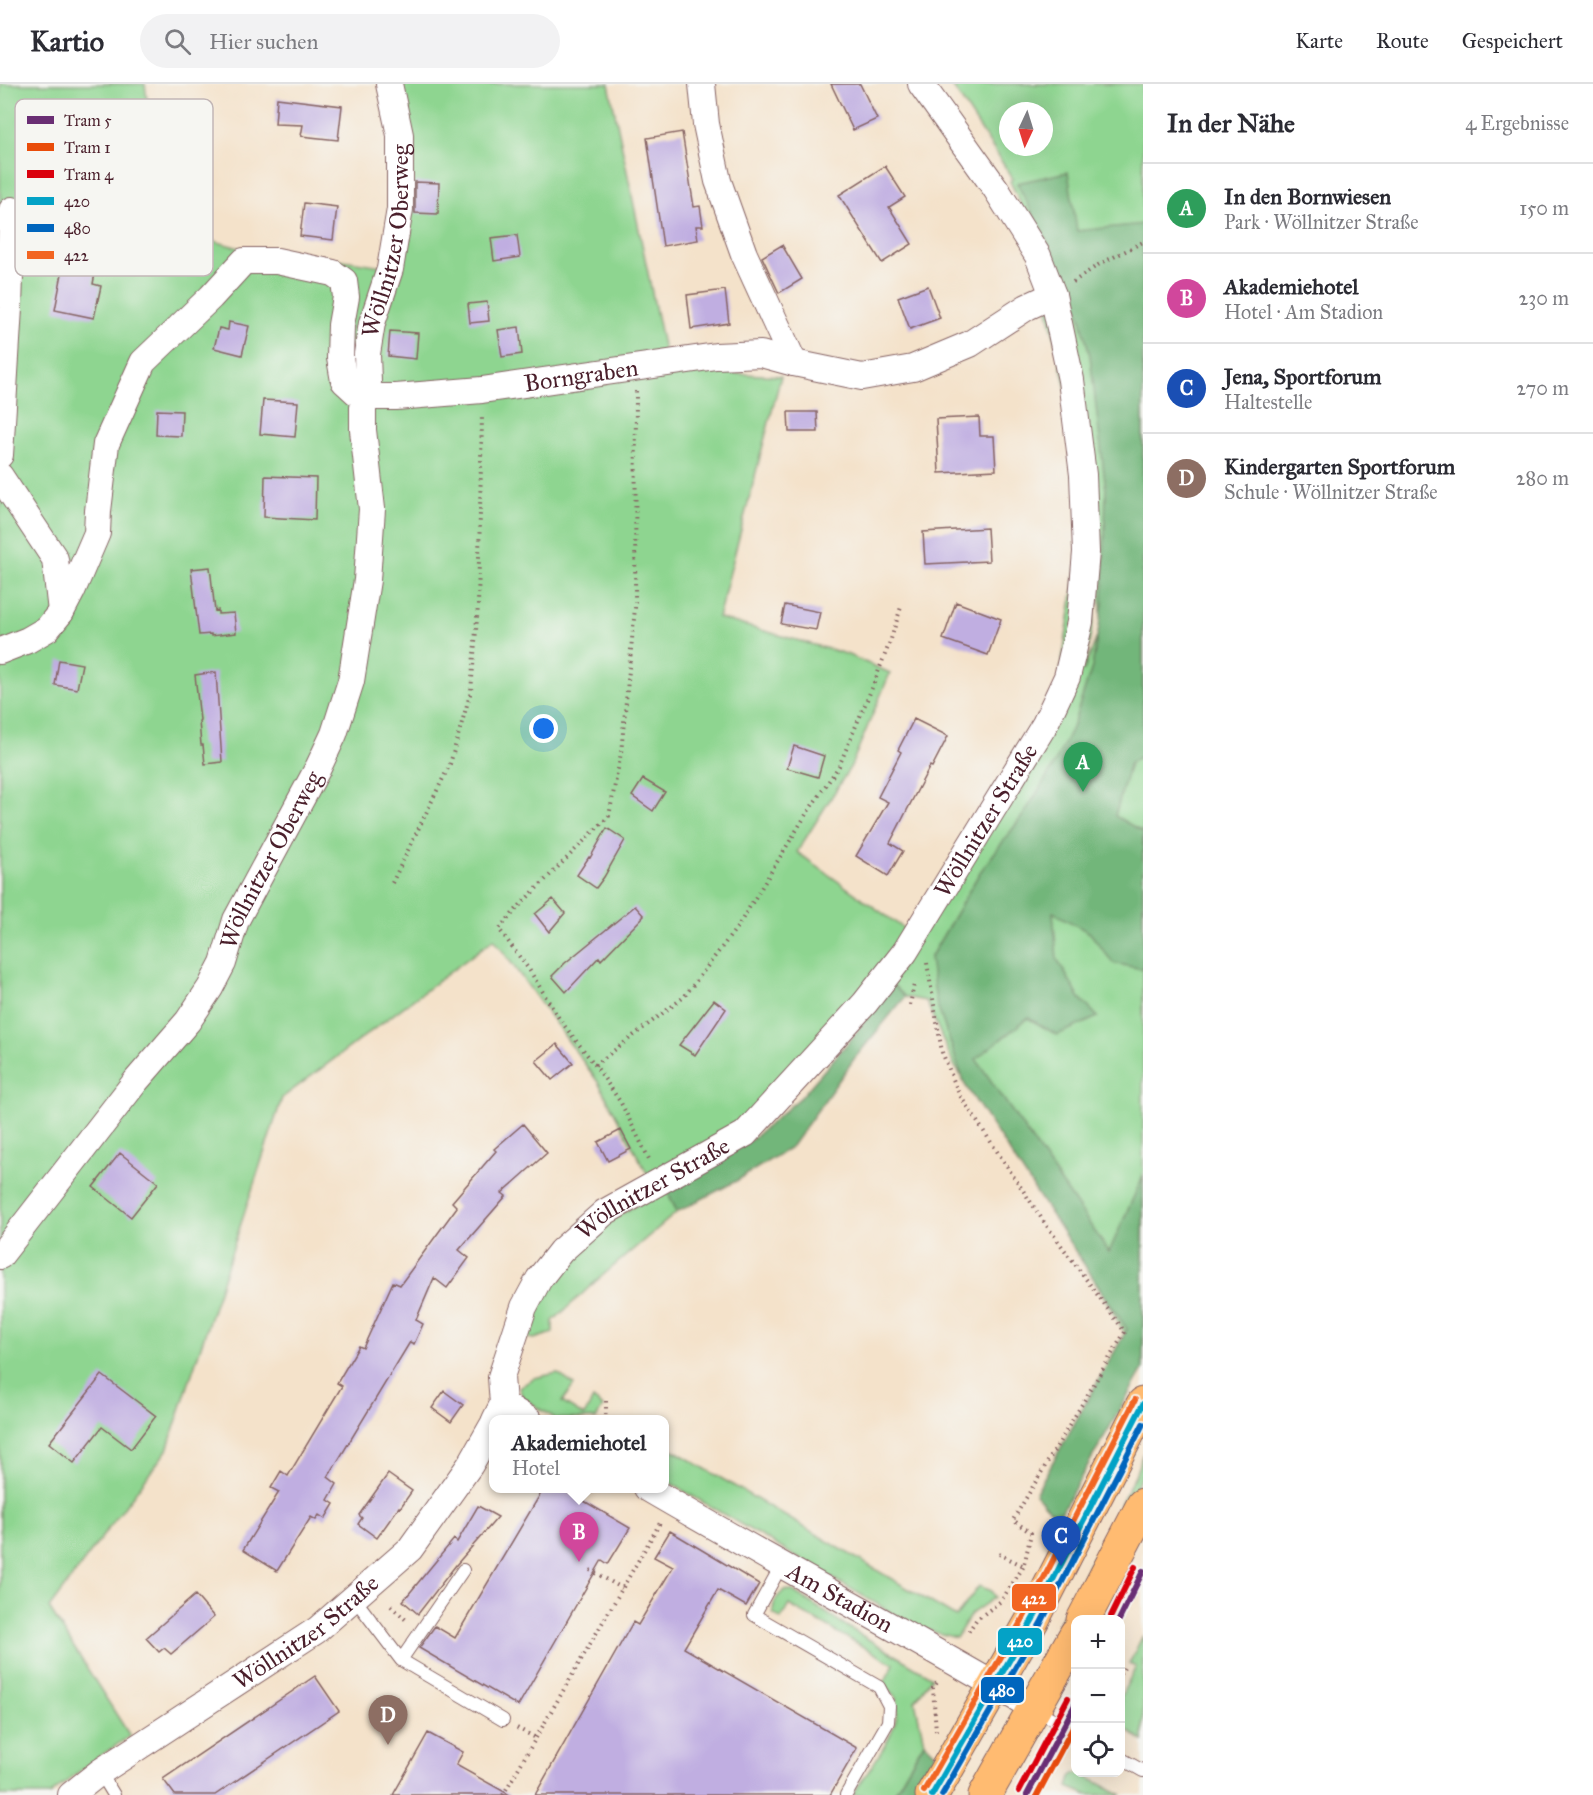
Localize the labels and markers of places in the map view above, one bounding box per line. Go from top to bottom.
pin: A [1064,742,1102,792]
pin: B [560,1512,598,1562]
pin: C [1042,1516,1080,1566]
pin: D [368,1696,408,1745]

